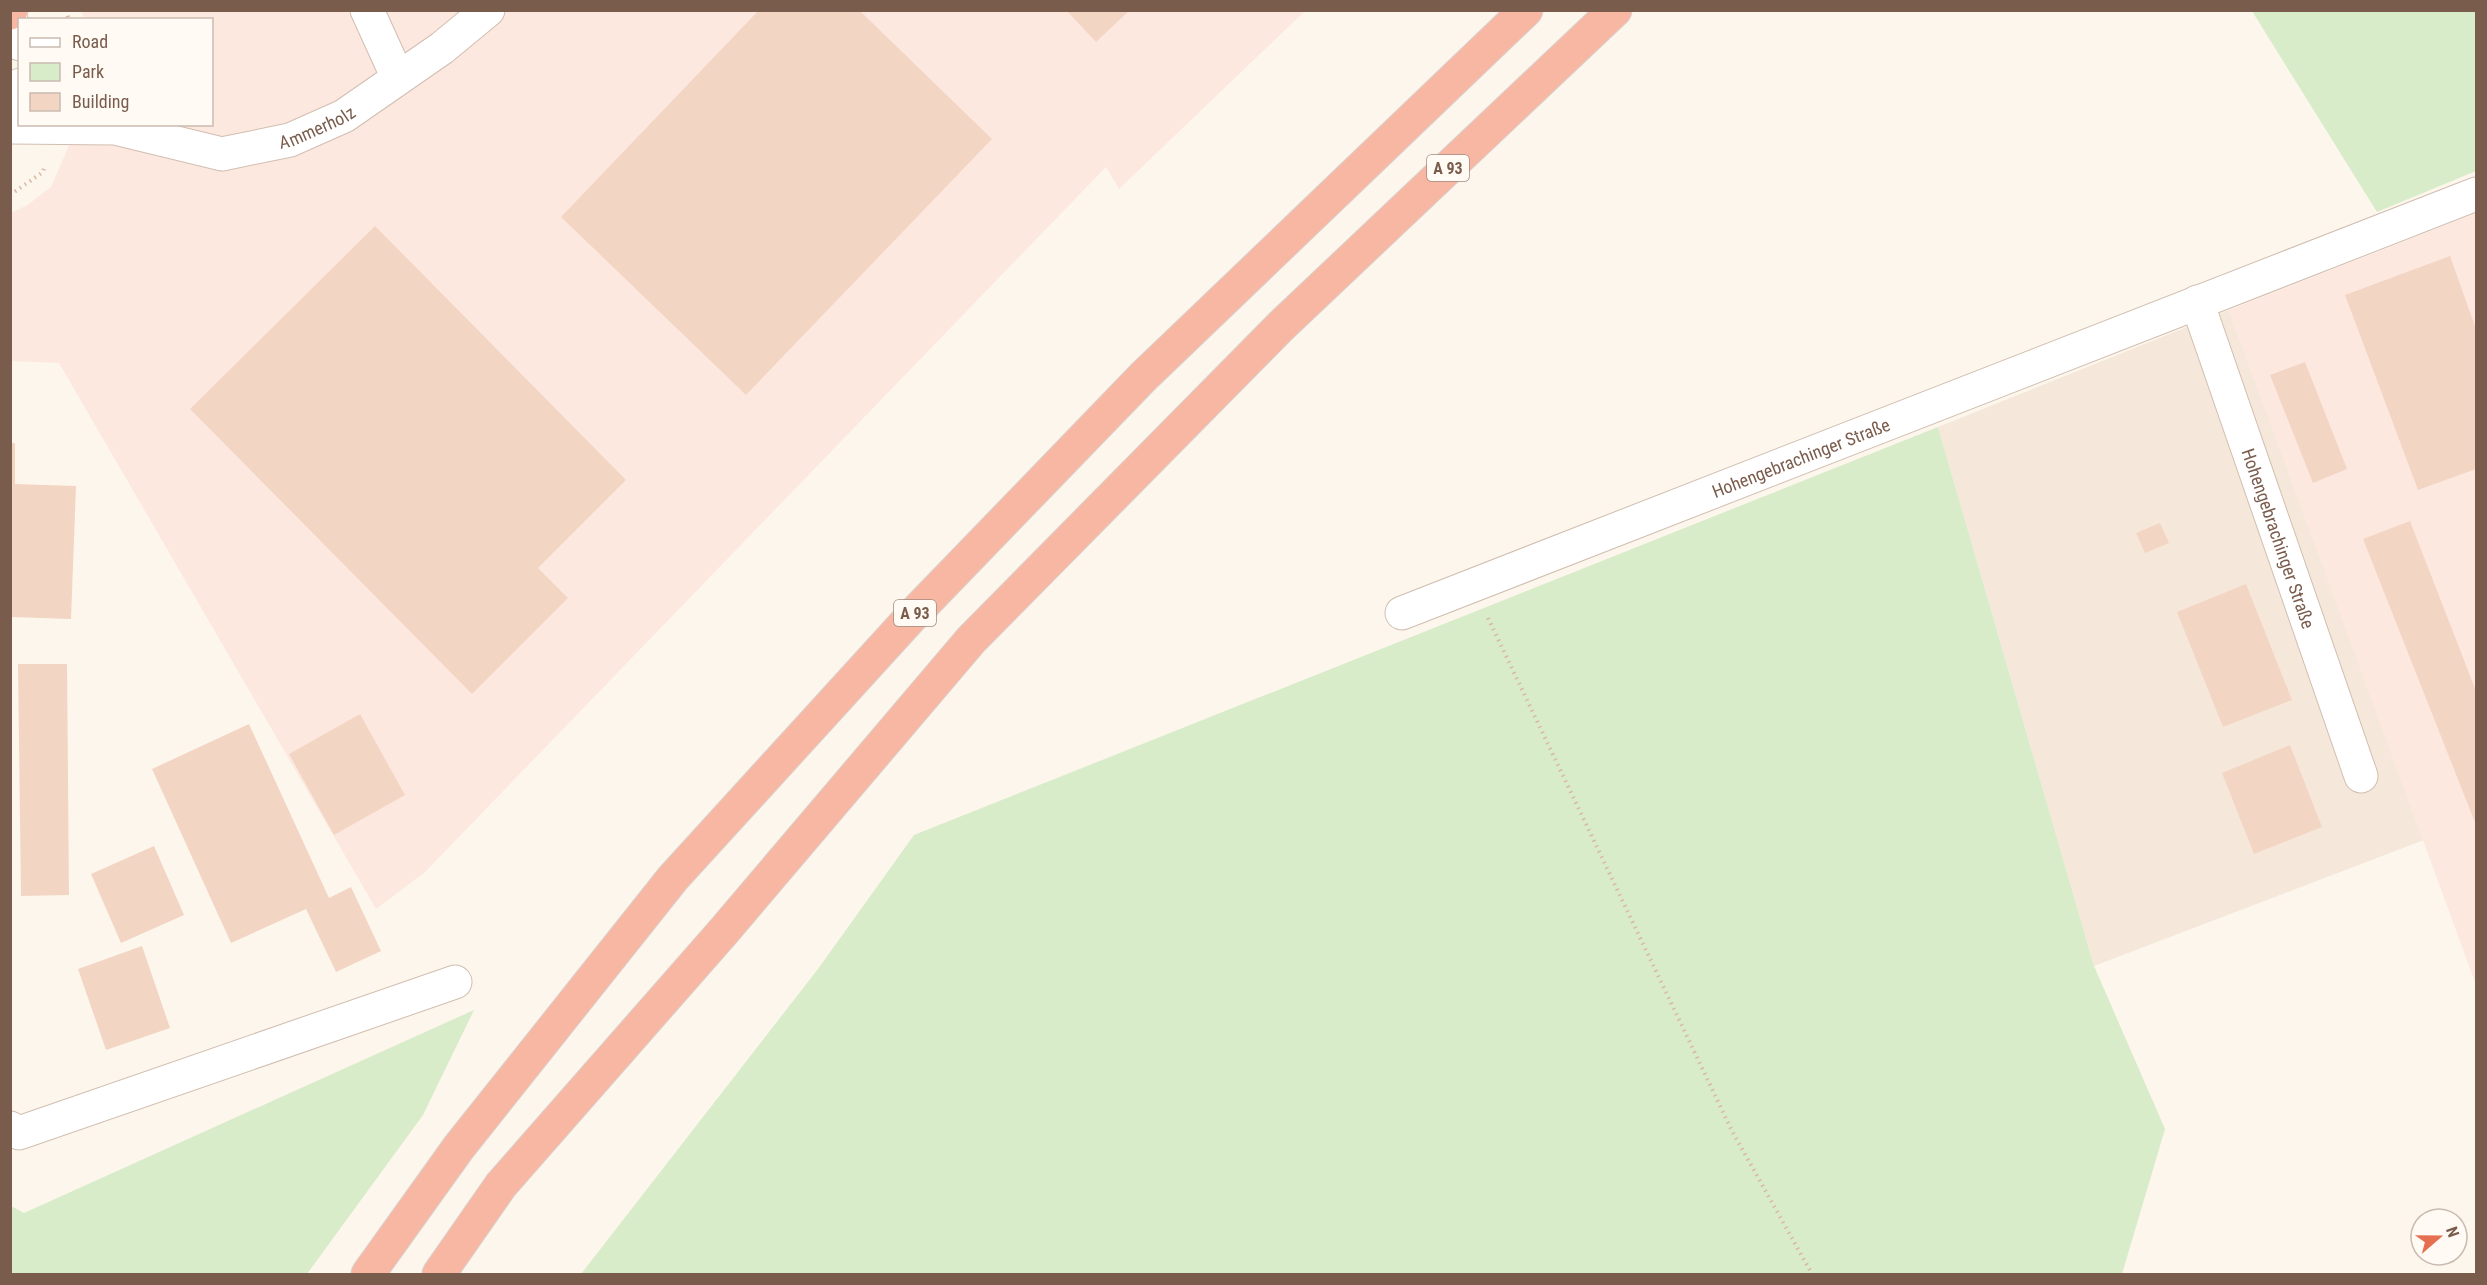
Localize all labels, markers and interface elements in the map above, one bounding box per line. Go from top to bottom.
legend [18,18,213,126]
text: Road [72,31,108,52]
text: Park [72,61,104,82]
text: Building [72,91,129,112]
street label: Ammerholz [277,101,359,153]
road number: A 93 [1427,155,1469,181]
street label: Hohengebrachinger Straße [1709,413,1893,502]
street label: Hohengebrachinger Straße [2238,445,2320,631]
road number: A 93 [894,600,936,626]
north arrow [2409,1207,2469,1267]
text: N [2442,1224,2463,1240]

